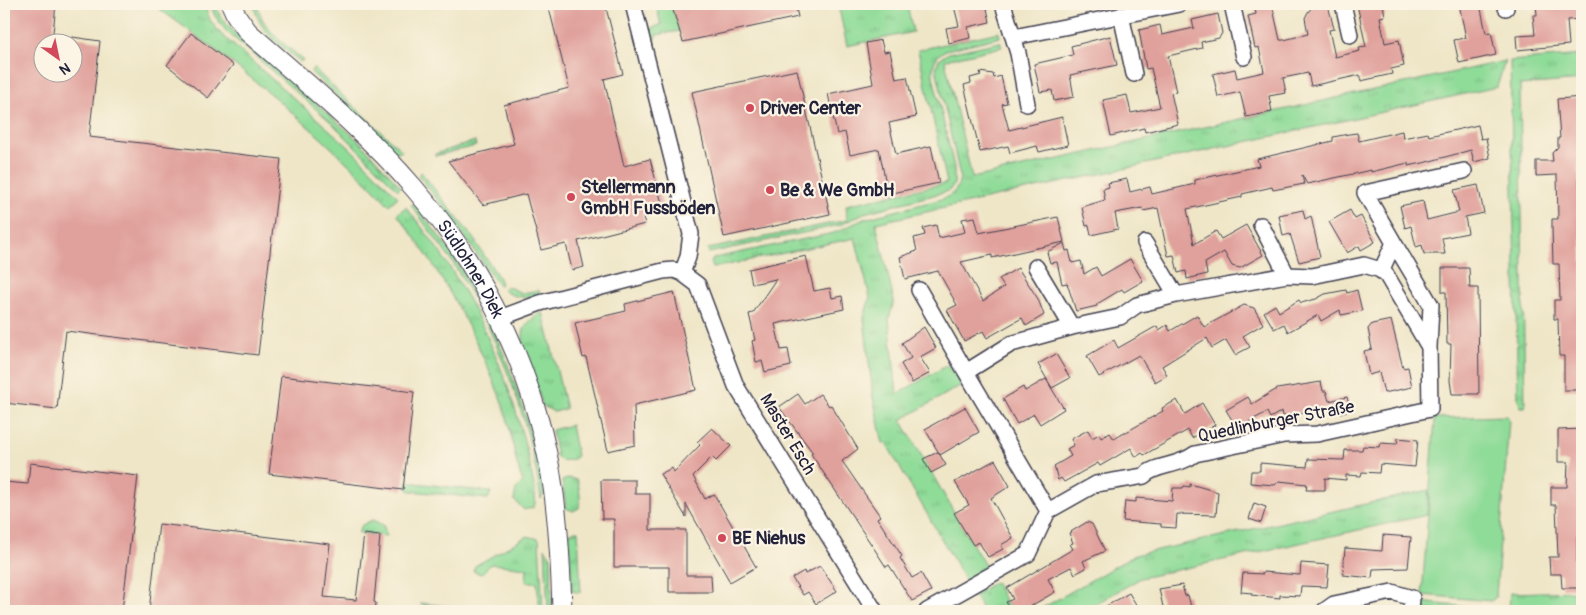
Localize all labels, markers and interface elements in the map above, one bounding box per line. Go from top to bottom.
north arrow [32,32,82,82]
text: N [56,59,73,78]
place label: Driver Center [760,97,862,120]
marker: Driver Center [744,102,756,114]
place label: Stellermann GmbH Fussböden [581,176,715,220]
place label: Be & We GmbH [780,179,894,202]
marker: Be & We GmbH [764,184,776,196]
marker: Stellermann GmbH Fussböden [565,191,577,203]
street label: Südlohner Diek [432,215,509,323]
street label: Master Esch [754,389,821,479]
street label: Quedlinburger Straße [1196,395,1356,448]
place label: BE Niehus [732,527,806,550]
marker: BE Niehus [716,532,728,544]

